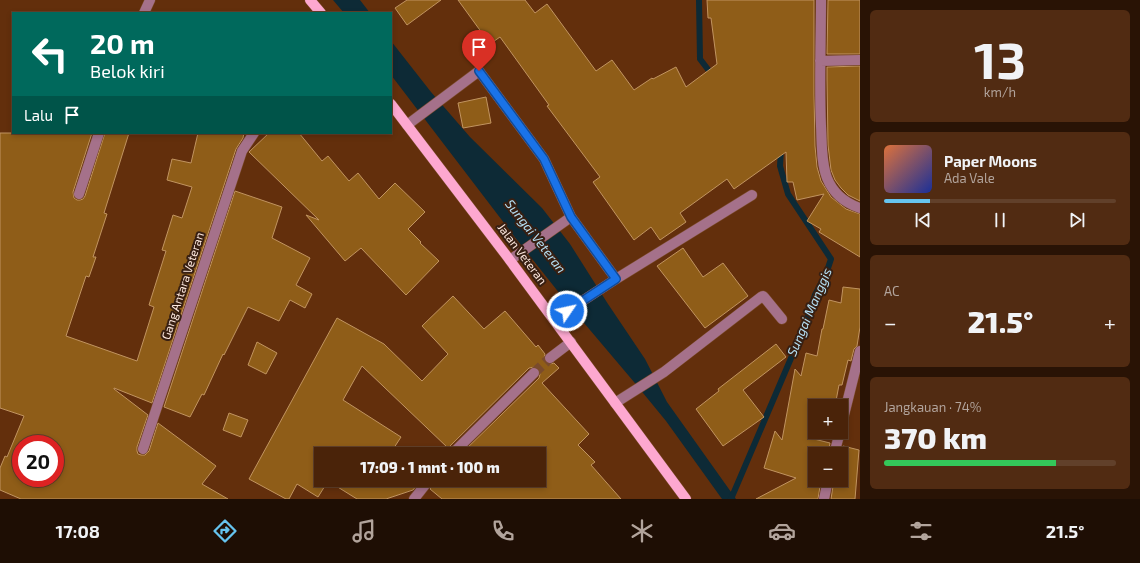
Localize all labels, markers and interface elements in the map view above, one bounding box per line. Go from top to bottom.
text: 20 m [90,26,155,60]
text: 13 [974,27,1026,89]
icon: left [24,28,76,80]
pin [462,30,496,71]
icon: arrive [468,36,490,58]
text: Belok kiri [90,60,165,82]
text: km/h [984,84,1016,100]
icon: arrive [61,104,83,126]
text: Lalu [24,106,53,124]
text: Paper Moons [944,152,1037,170]
text: Ada Vale [944,170,995,186]
water label: Sungai Veteran [502,196,570,276]
icon: previous [912,209,934,231]
icon: pause [989,209,1011,231]
icon: next [1066,209,1088,231]
street label: Jalan Veteran [495,220,550,287]
street label: Gang Antara Veteran [158,230,206,341]
water label: Sungai Manggis [783,265,835,359]
text: AC [884,283,899,299]
position arrow [546,290,588,332]
text: 21.5° [968,303,1033,339]
text: − [884,309,897,335]
text: + [1104,309,1116,335]
map controls [808,399,848,487]
button: + [808,399,848,439]
text: Jangkauan · 74% [884,399,981,415]
text: 370 km [884,419,987,455]
speed limit sign: 20 [12,435,64,487]
button: − [808,447,848,487]
text: 17:09 · 1 mnt · 100 m [360,458,500,476]
icon: directions [211,517,239,545]
icon: music [350,517,378,545]
icon: phone [489,517,517,545]
icon: climate [628,517,656,545]
icon: car [768,517,796,545]
icon: filters [907,517,935,545]
text: 17:08 [56,520,100,542]
text: 21.5° [1046,520,1084,542]

